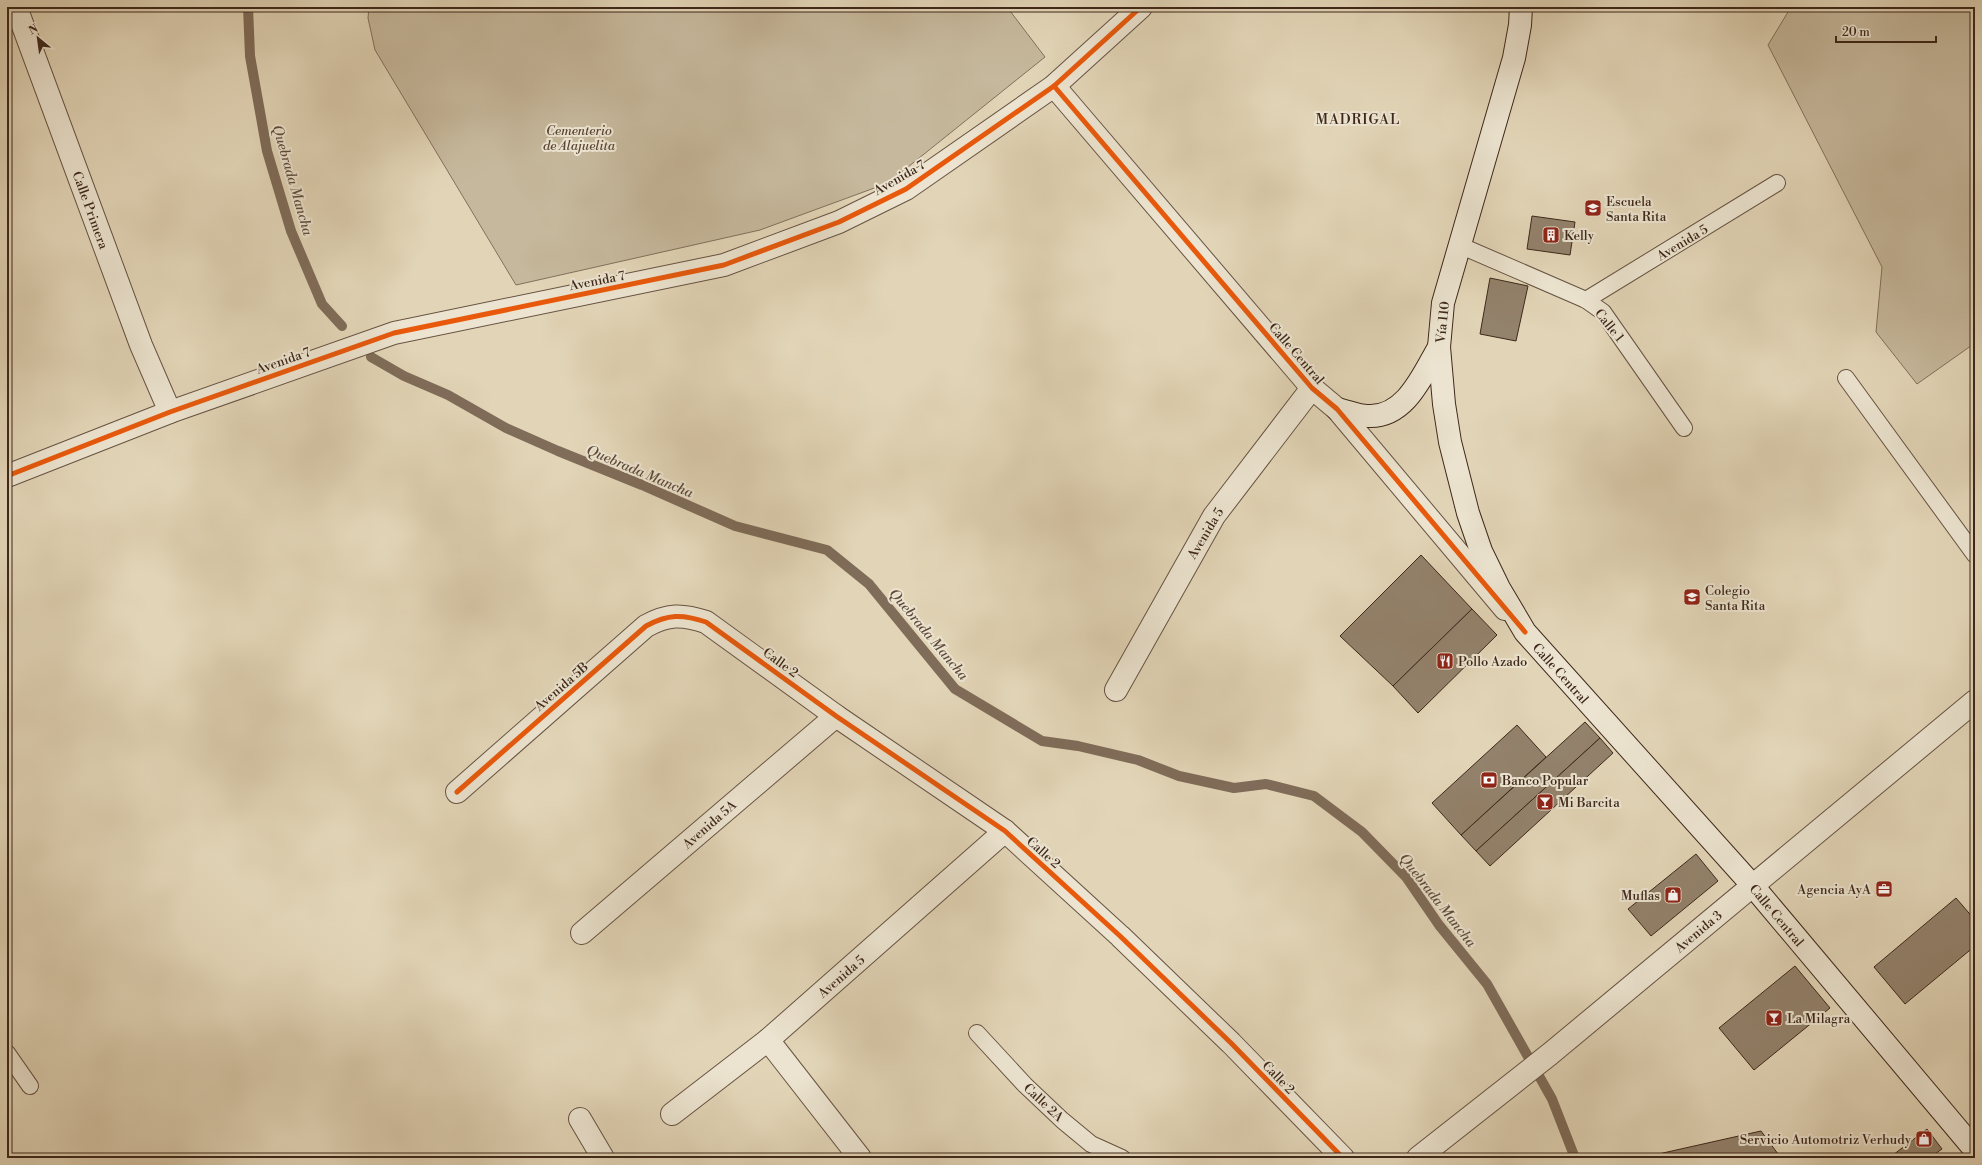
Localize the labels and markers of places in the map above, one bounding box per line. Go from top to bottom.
place label: Escuela Santa Rita [1606,194,1667,225]
school or university icon: Escuela Santa Rita [1583,198,1603,218]
building icon: Kelly [1541,225,1561,245]
place label: Kelly [1564,228,1595,244]
place label: Colegio Santa Rita [1705,583,1766,614]
school or university icon: Colegio Santa Rita [1682,587,1702,607]
restaurant icon: Pollo Azado [1435,651,1455,671]
place label: Pollo Azado [1458,654,1527,670]
bank icon: Banco Popular [1479,770,1499,790]
place label: Banco Popular [1501,773,1589,789]
bar icon: Mi Barcita [1535,792,1555,812]
place label: Mi Barcita [1558,795,1620,811]
office icon: Agencia AyA [1874,879,1894,899]
place label: Agencia AyA [1796,882,1872,898]
shop icon: Muflas [1663,885,1683,905]
place label: Muflas [1621,888,1660,904]
bar icon: La Milagra [1764,1008,1784,1028]
place label: La Milagra [1787,1011,1851,1027]
shop icon: Servicio Automotriz Verhudy [1914,1129,1934,1149]
place label: Servicio Automotriz Verhudy [1740,1132,1912,1148]

